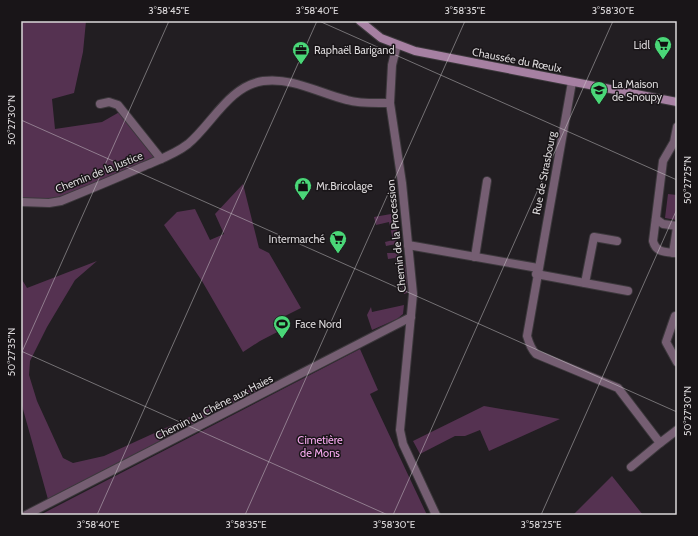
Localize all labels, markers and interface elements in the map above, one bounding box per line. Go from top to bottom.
text: 3°58'45"E [148,4,190,17]
text: 3°58'40"E [296,4,339,17]
text: 3°58'35"E [444,4,486,17]
text: 3°58'30"E [592,4,635,17]
supermarket icon: Lidl [653,35,673,60]
place label: Lidl [633,38,650,52]
office icon: Raphaël Barigand [291,40,311,65]
place label: Raphaël Barigand [314,43,395,57]
street label: Chaussée du Rœulx [471,44,564,76]
place label: La Maison de Snoupy [612,77,663,104]
school or university icon: La Maison de Snoupy [589,80,609,105]
text: 50°27'30"N [5,95,18,145]
street label: Rue de Strasbourg [529,130,559,216]
street label: Chemin de la Justice [53,148,145,196]
text: 50°27'25"N [681,156,694,204]
shop icon: Mr.Bricolage [293,176,313,201]
place label: Mr.Bricolage [316,179,373,193]
street label: Chemin de la Procession [383,179,409,293]
supermarket icon: Intermarché [328,229,348,254]
place label: Intermarché [269,232,325,246]
sports icon: Face Nord [272,314,292,339]
place label: Face Nord [295,317,342,331]
text: 50°27'35"N [5,328,18,376]
street label: Chemin du Chêne aux Haies [153,371,276,443]
text: 50°27'30"N [681,386,694,436]
park label: Cimetière de Mons [297,433,343,460]
text: 3°58'40"E [77,518,120,531]
text: 3°58'35"E [225,518,267,531]
text: 3°58'30"E [373,518,416,531]
text: 3°58'25"E [521,518,562,531]

